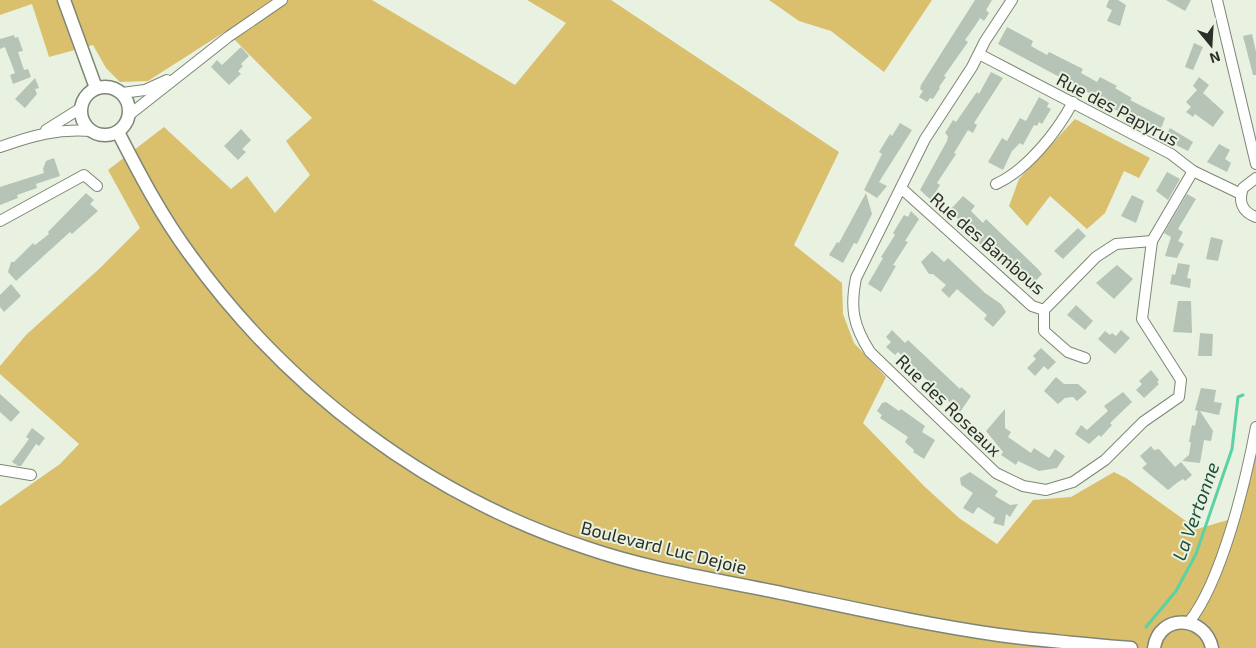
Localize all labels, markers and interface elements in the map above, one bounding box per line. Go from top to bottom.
north arrow [1186,20,1236,70]
text: N [1208,48,1223,67]
street label: Rue des Papyrus [1053,68,1183,150]
street label: Rue des Bambous [926,187,1050,299]
street label: Rue des Roseaux [892,349,1007,461]
water label: La Vertonne [1167,459,1223,563]
street label: Boulevard Luc Dejoie [579,516,749,578]

